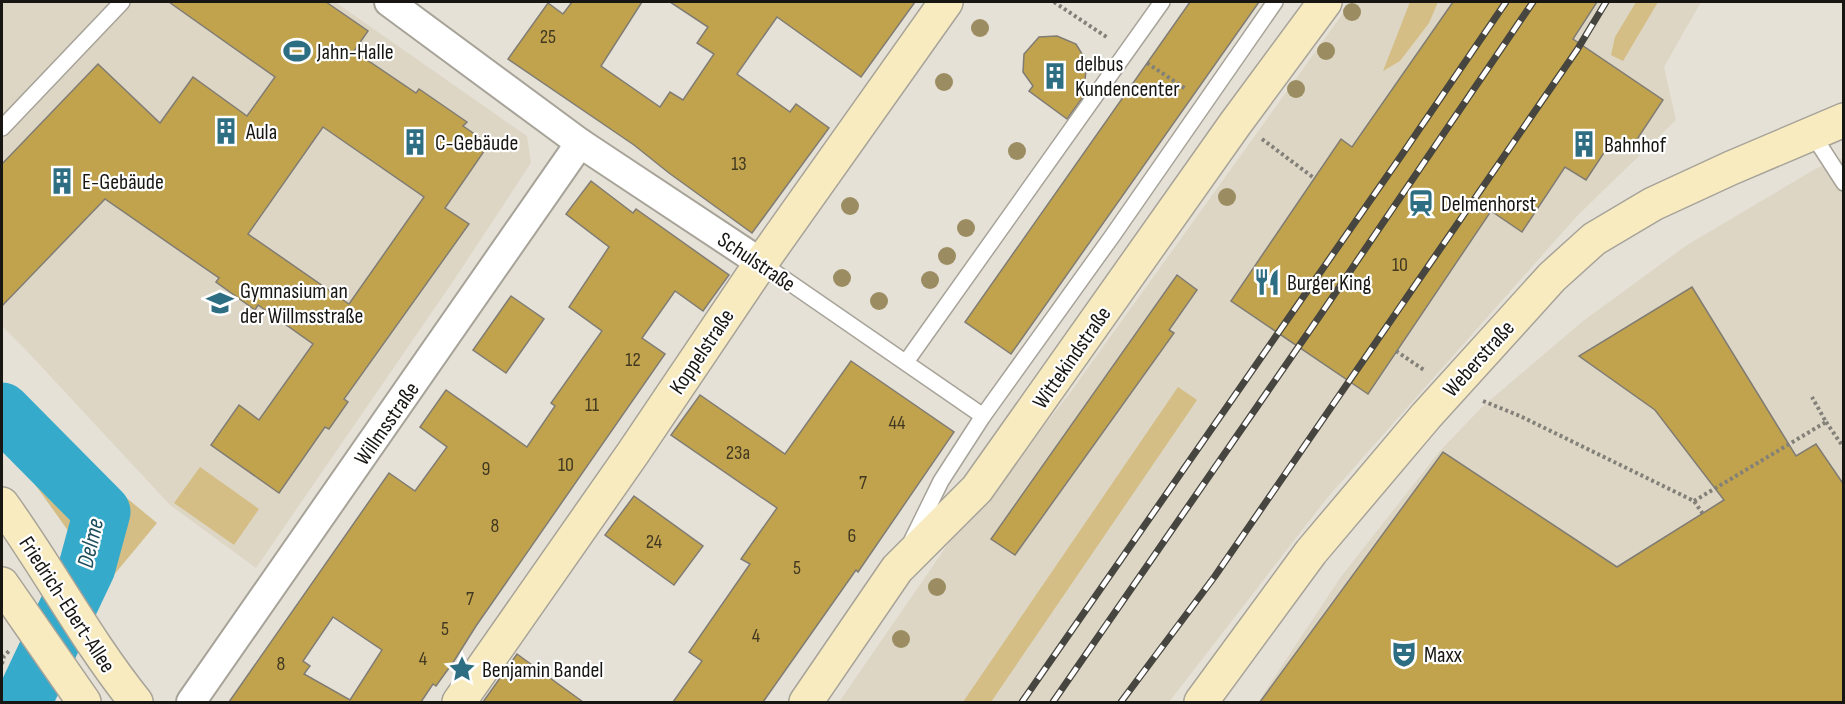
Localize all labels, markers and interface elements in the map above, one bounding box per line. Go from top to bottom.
house number: 25 [540,25,556,49]
sports icon: Jahn-Halle [282,36,312,66]
place label: Jahn-Halle [316,39,394,66]
place label: delbus Kundencenter [1075,51,1180,103]
building icon: delbus Kundencenter [1040,61,1070,91]
building icon: Aula [211,116,241,146]
place label: Aula [245,119,277,146]
building icon: C-Gebäude [400,127,430,157]
building icon: Bahnhof [1569,129,1599,159]
place label: C-Gebäude [435,130,518,157]
place label: Bahnhof [1604,132,1667,159]
house number: 13 [731,152,747,176]
building icon: E-Gebäude [47,166,77,196]
place label: E-Gebäude [82,169,164,196]
station icon: Delmenhorst [1406,188,1436,218]
place label: Delmenhorst [1441,191,1537,218]
street label: Schulstraße [712,226,800,298]
house number: 10 [1392,253,1408,277]
restaurant icon: Burger King [1252,267,1282,297]
place label: Burger King [1287,270,1372,297]
place label: Gymnasium an der Willmsstraße [240,278,363,330]
school or university icon: Gymnasium an der Willmsstraße [205,288,235,318]
street label: Wittekindstraße [1027,301,1117,414]
street label: Koppelstraße [664,304,741,400]
street label: Weberstraße [1438,315,1521,403]
house number: 12 [625,348,641,372]
street label: Willmsstraße [349,377,426,471]
house number: 11 [585,393,599,417]
house number: 44 [889,411,905,435]
house number: 23a [726,441,750,465]
house number: 10 [558,453,574,477]
house number: 9 [482,457,490,481]
house number: 7 [859,471,867,495]
house number: 8 [491,514,499,538]
water label: Delme [71,516,110,571]
house number: 6 [848,524,856,548]
house number: 24 [646,530,662,554]
street label: Friedrich-Ebert-Allee [13,532,121,678]
house number: 5 [793,556,801,580]
house number: 7 [466,587,474,611]
house number: 5 [441,617,449,641]
house number: 4 [752,624,760,648]
theatre icon: Maxx [1389,639,1419,669]
place label: Maxx [1424,642,1463,669]
house number: 4 [419,647,427,671]
house number: 8 [277,652,285,676]
place icon: Benjamin Bandel [447,654,477,684]
place label: Benjamin Bandel [482,657,603,684]

